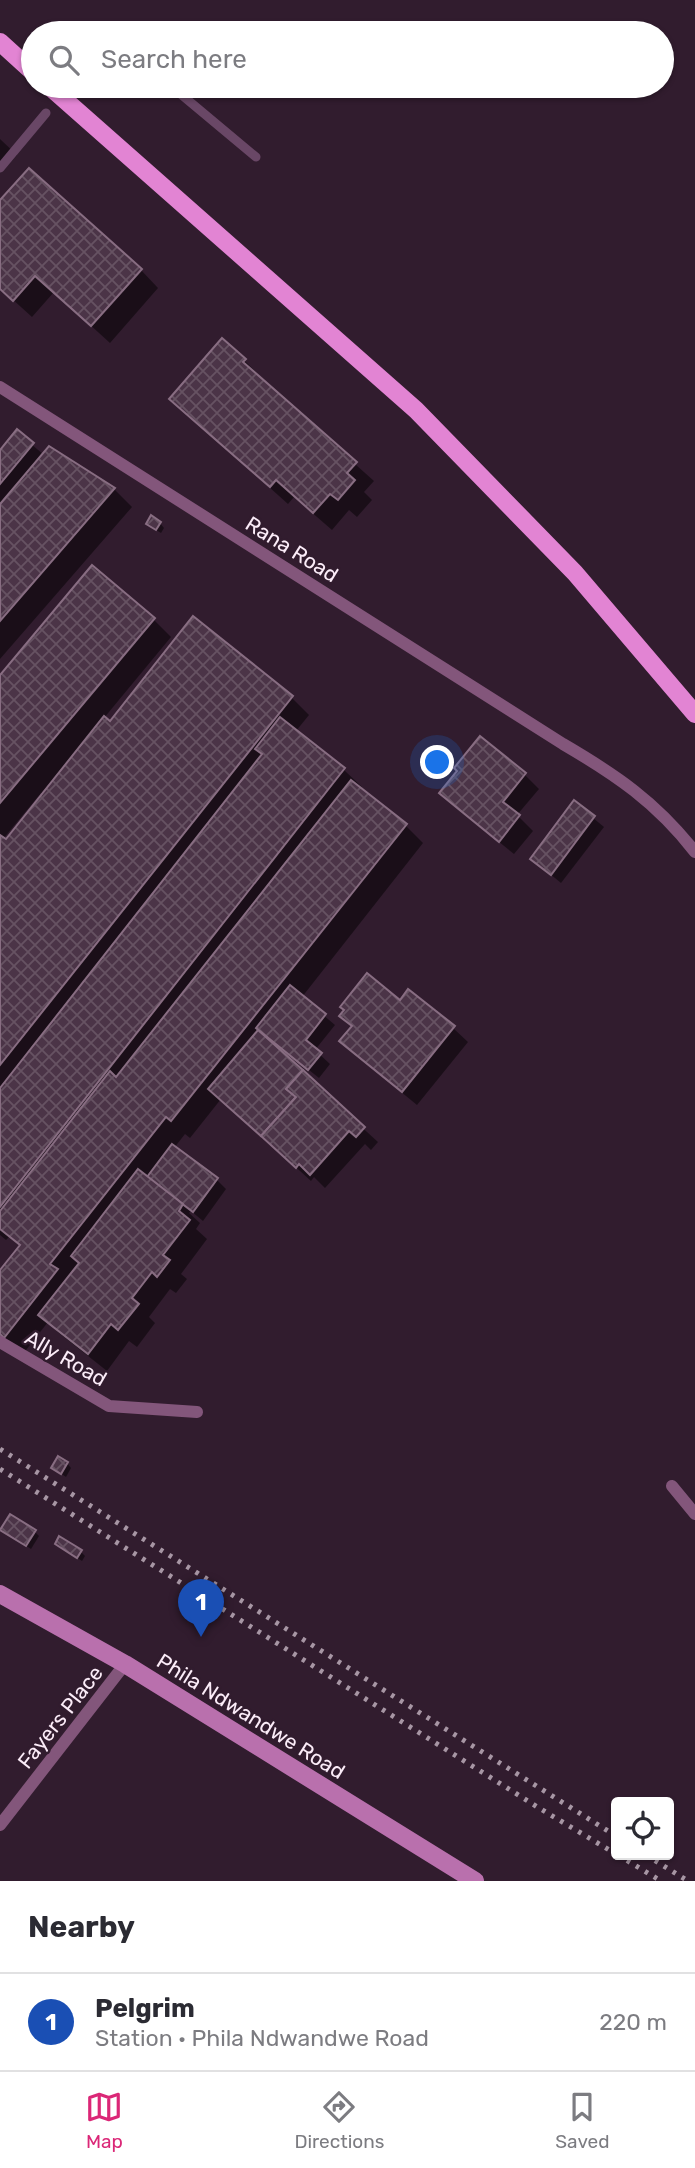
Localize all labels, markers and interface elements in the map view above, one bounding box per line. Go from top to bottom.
search box [21,21,674,98]
icon: search [45,41,83,79]
text: Search here [101,44,247,75]
street label: Rana Road [241,511,343,587]
your location [420,745,454,779]
street label: Ally Road [21,1325,111,1391]
pin: 1 [178,1579,224,1637]
street label: Phila Ndwandwe Road [152,1648,350,1784]
street label: Fayers Place [12,1661,108,1773]
map controls [611,1797,674,1860]
button: locate [611,1797,674,1860]
text: Nearby [28,1909,135,1945]
text: Pelgrim [95,1993,195,2024]
text: 1 [45,2008,57,2036]
text: 220 m [599,2008,667,2036]
text: Station · Phila Ndwandwe Road [95,2024,429,2052]
tab: Map [85,2088,123,2153]
tab: Directions [294,2088,384,2153]
tab: Saved [555,2088,610,2153]

